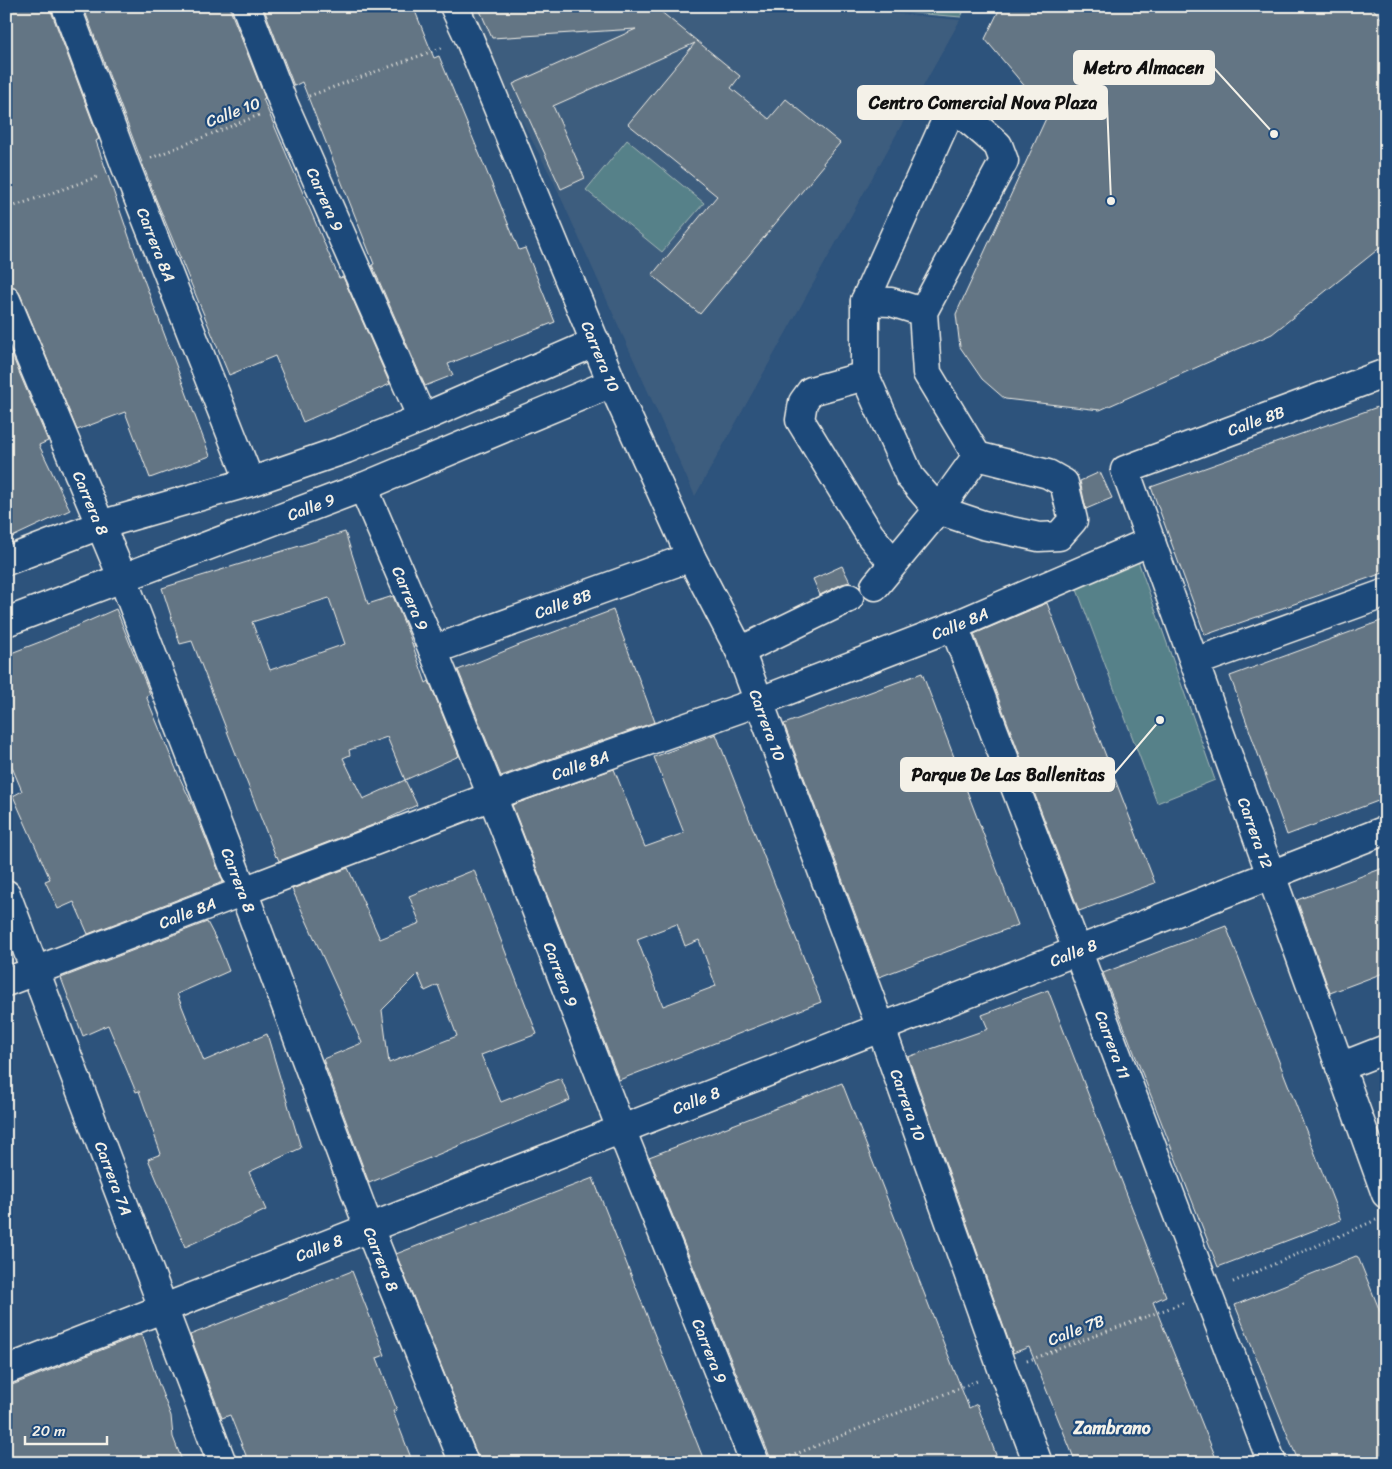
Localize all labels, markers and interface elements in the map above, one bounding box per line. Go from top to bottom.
callout: Metro Almacen [1074,51,1214,84]
text: Metro Almacen [1083,52,1205,84]
callout: Centro Comercial Nova Plaza [858,86,1107,119]
text: Centro Comercial Nova Plaza [868,87,1097,119]
street label: Calle 10 [201,88,265,136]
street label: Carrera 9 [299,162,353,236]
street label: Carrera 8A [129,203,184,286]
street label: Carrera 10 [573,316,629,397]
street label: Calle 8B [1223,397,1289,445]
street label: Carrera 8 [65,466,118,540]
street label: Calle 9 [283,484,339,529]
street label: Carrera 9 [384,561,438,635]
street label: Calle 8B [530,580,596,627]
street label: Calle 8A [927,598,993,648]
street label: Carrera 10 [741,685,794,765]
street label: Calle 8A [547,741,613,788]
callout: Parque De Las Ballenitas [901,758,1114,791]
text: Parque De Las Ballenitas [911,759,1105,791]
street label: Carrera 12 [1230,793,1282,873]
street label: Carrera 8 [213,843,264,917]
street label: Calle 8A [154,888,220,937]
street label: Calle 8 [1045,930,1102,975]
street label: Carrera 9 [535,937,587,1011]
street label: Carrera 11 [1087,1006,1139,1084]
street label: Carrera 10 [882,1065,935,1145]
street label: Calle 8 [668,1077,725,1122]
street label: Carrera 7A [87,1137,141,1220]
street label: Carrera 8 [355,1222,408,1296]
street label: Calle 8 [291,1225,347,1270]
street label: Calle 7B [1043,1306,1109,1354]
street label: Carrera 9 [684,1314,736,1388]
district label: Zambrano [1072,1412,1151,1444]
scale bar [25,1414,108,1446]
text: 20 m [32,1418,66,1444]

